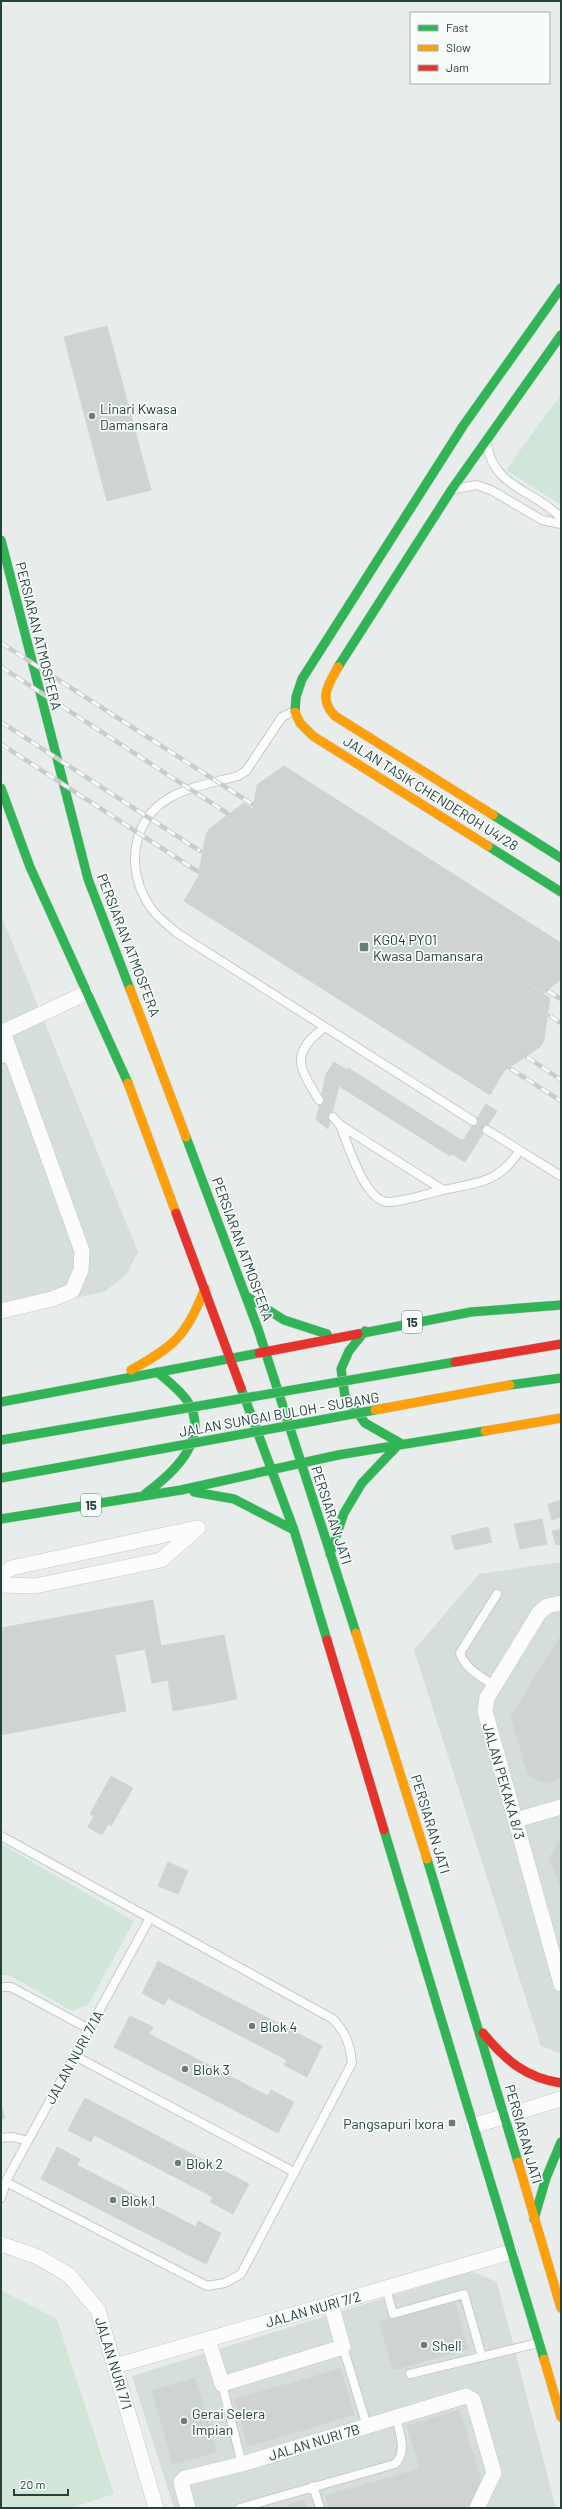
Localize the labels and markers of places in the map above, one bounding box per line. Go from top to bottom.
place label: Linari Kwasa Damansara [100,400,177,433]
marker: Linari Kwasa Damansara [87,411,97,421]
place label: KG04 PY01 Kwasa Damansara [373,931,483,964]
marker: KG04 PY01 Kwasa Damansara [358,941,370,953]
place label: Blok 4 [260,2018,297,2035]
marker: Blok 4 [247,2021,257,2031]
place label: Blok 3 [193,2061,230,2078]
marker: Blok 3 [180,2064,190,2074]
place label: Pangsapuri Ixora [343,2115,444,2132]
marker: Pangsapuri Ixora [447,2118,457,2128]
place label: Blok 2 [186,2155,223,2172]
marker: Blok 2 [173,2158,183,2168]
place label: Blok 1 [121,2192,155,2209]
marker: Blok 1 [108,2195,118,2205]
place label: Shell [432,2337,462,2354]
marker: Shell [419,2340,429,2350]
place label: Gerai Selera Impian [192,2405,265,2438]
marker: Gerai Selera Impian [179,2416,189,2426]

